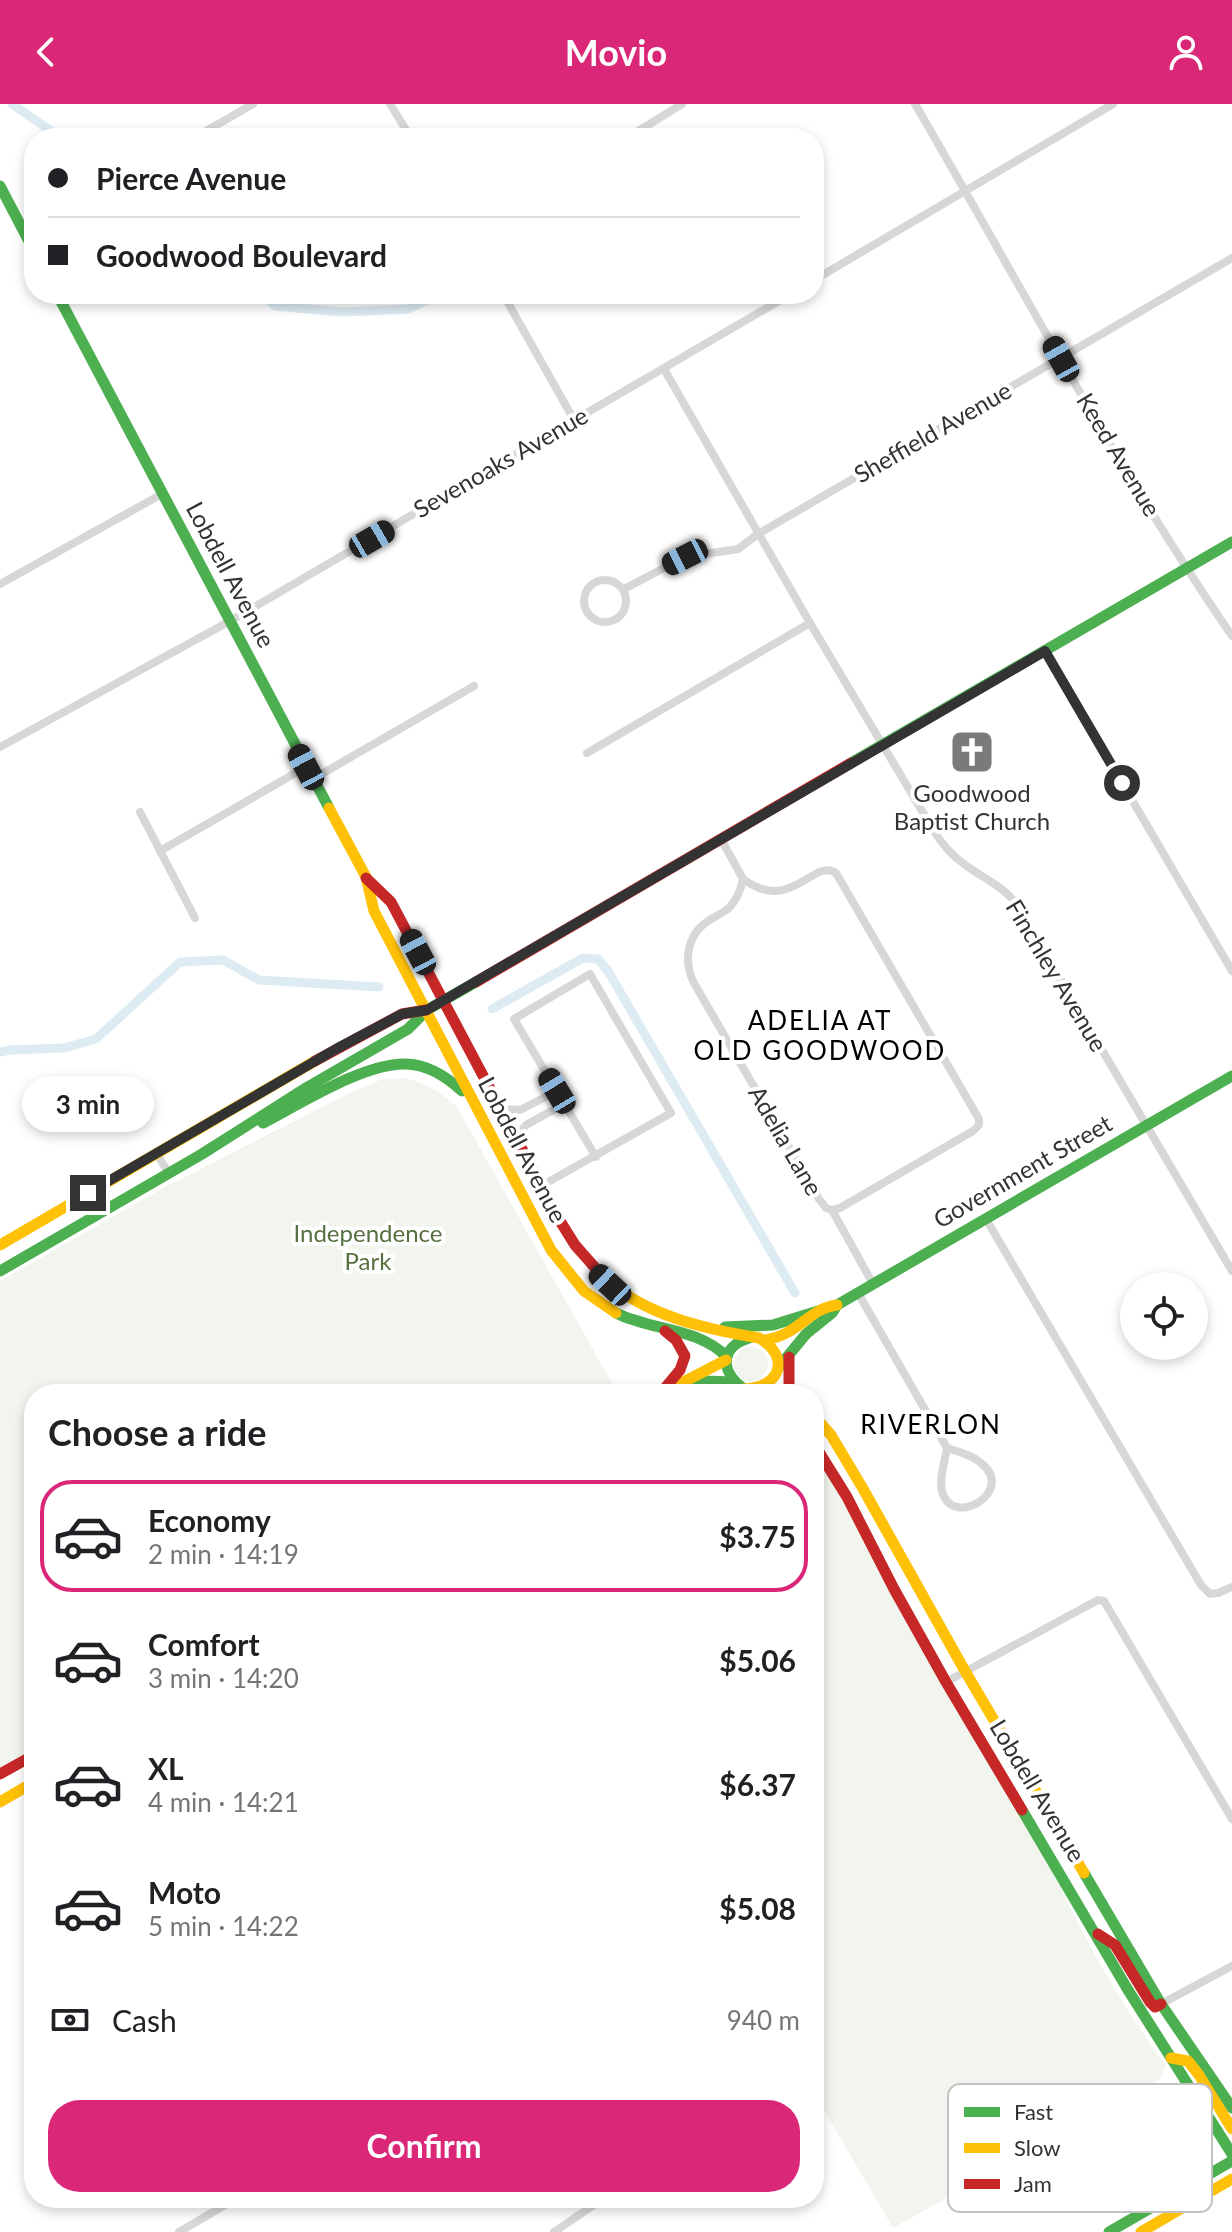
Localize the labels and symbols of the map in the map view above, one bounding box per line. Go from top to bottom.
car [1039,332,1083,386]
street label: Sheffield Avenue [849,375,1016,488]
street label: Keed Avenue [1071,387,1167,521]
street label: Sevenoaks Avenue [408,400,593,523]
street label: Lobdell Avenue [181,497,282,652]
car [345,517,399,561]
car [658,535,712,579]
church icon: Goodwood Baptist Church [948,728,996,776]
car [284,740,328,794]
route start [1104,765,1140,801]
place label: Goodwood Baptist Church [894,778,1050,835]
street label: Finchley Avenue [1001,894,1114,1056]
car [396,925,440,979]
district label: ADELIA AT OLD GOODWOOD [694,1004,946,1066]
car [534,1064,580,1118]
street label: Lobdell Avenue [473,1072,574,1227]
callout: 3 min [22,1077,154,1133]
street label: Adelia Lane [743,1080,829,1200]
street label: Government Street [928,1108,1117,1234]
route end [70,1175,106,1211]
park label: Independence Park [294,1218,442,1275]
car [584,1260,636,1310]
district label: RIVERLON [860,1408,1002,1440]
street label: Lobdell Avenue [984,1714,1092,1867]
legend [948,2084,1212,2212]
text: Fast [1014,2098,1053,2125]
text: Slow [1014,2134,1061,2161]
text: Jam [1014,2170,1052,2197]

